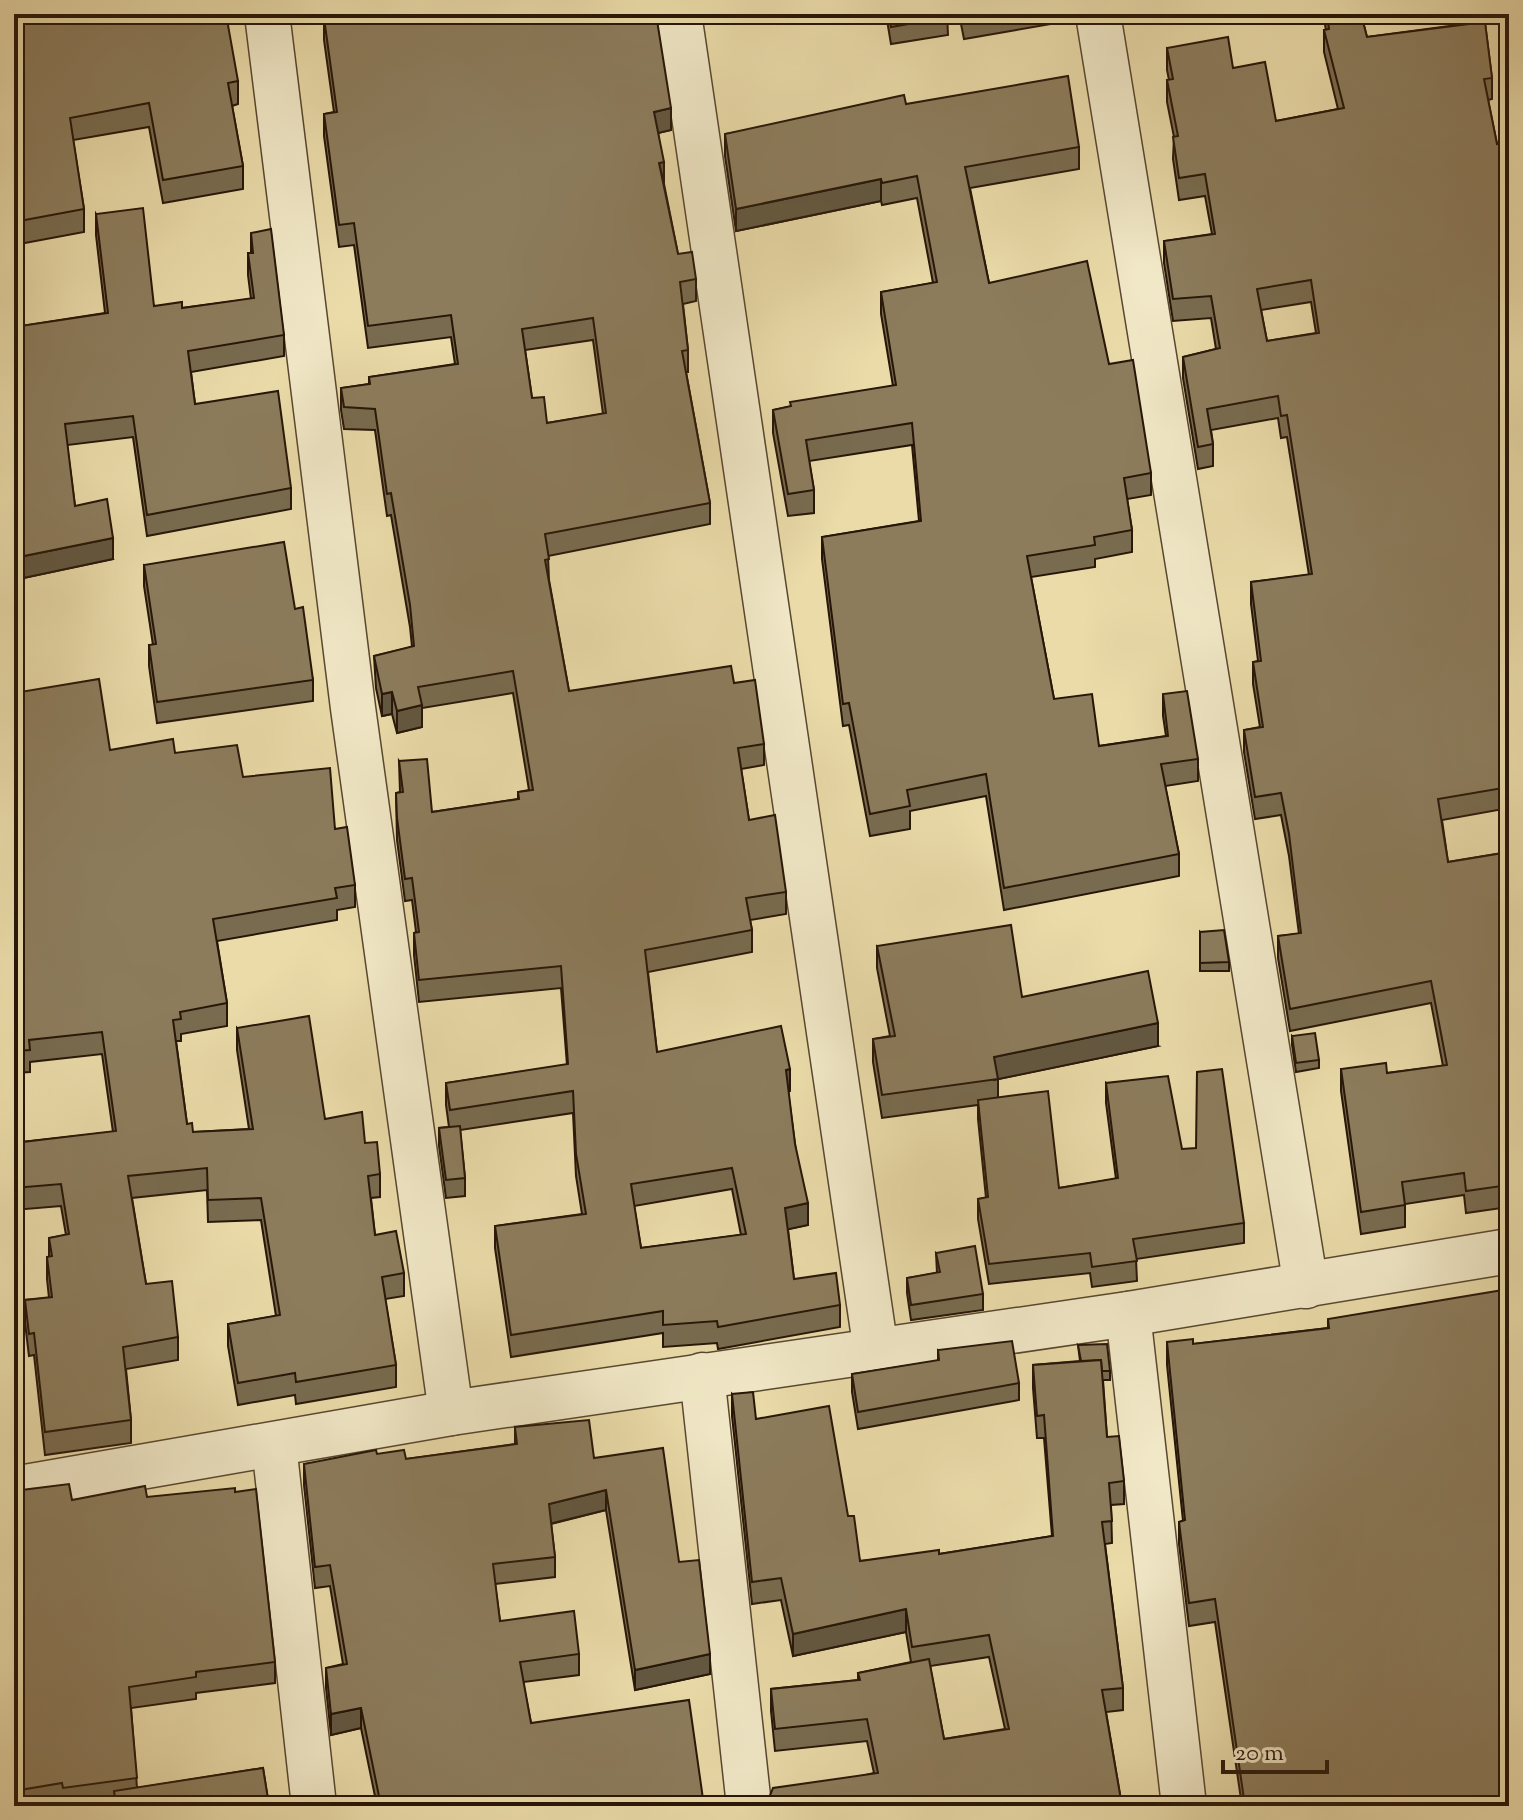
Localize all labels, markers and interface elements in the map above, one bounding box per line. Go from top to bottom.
scale bar [1223,1724,1327,1774]
text: 20 m [1235,1737,1284,1771]

